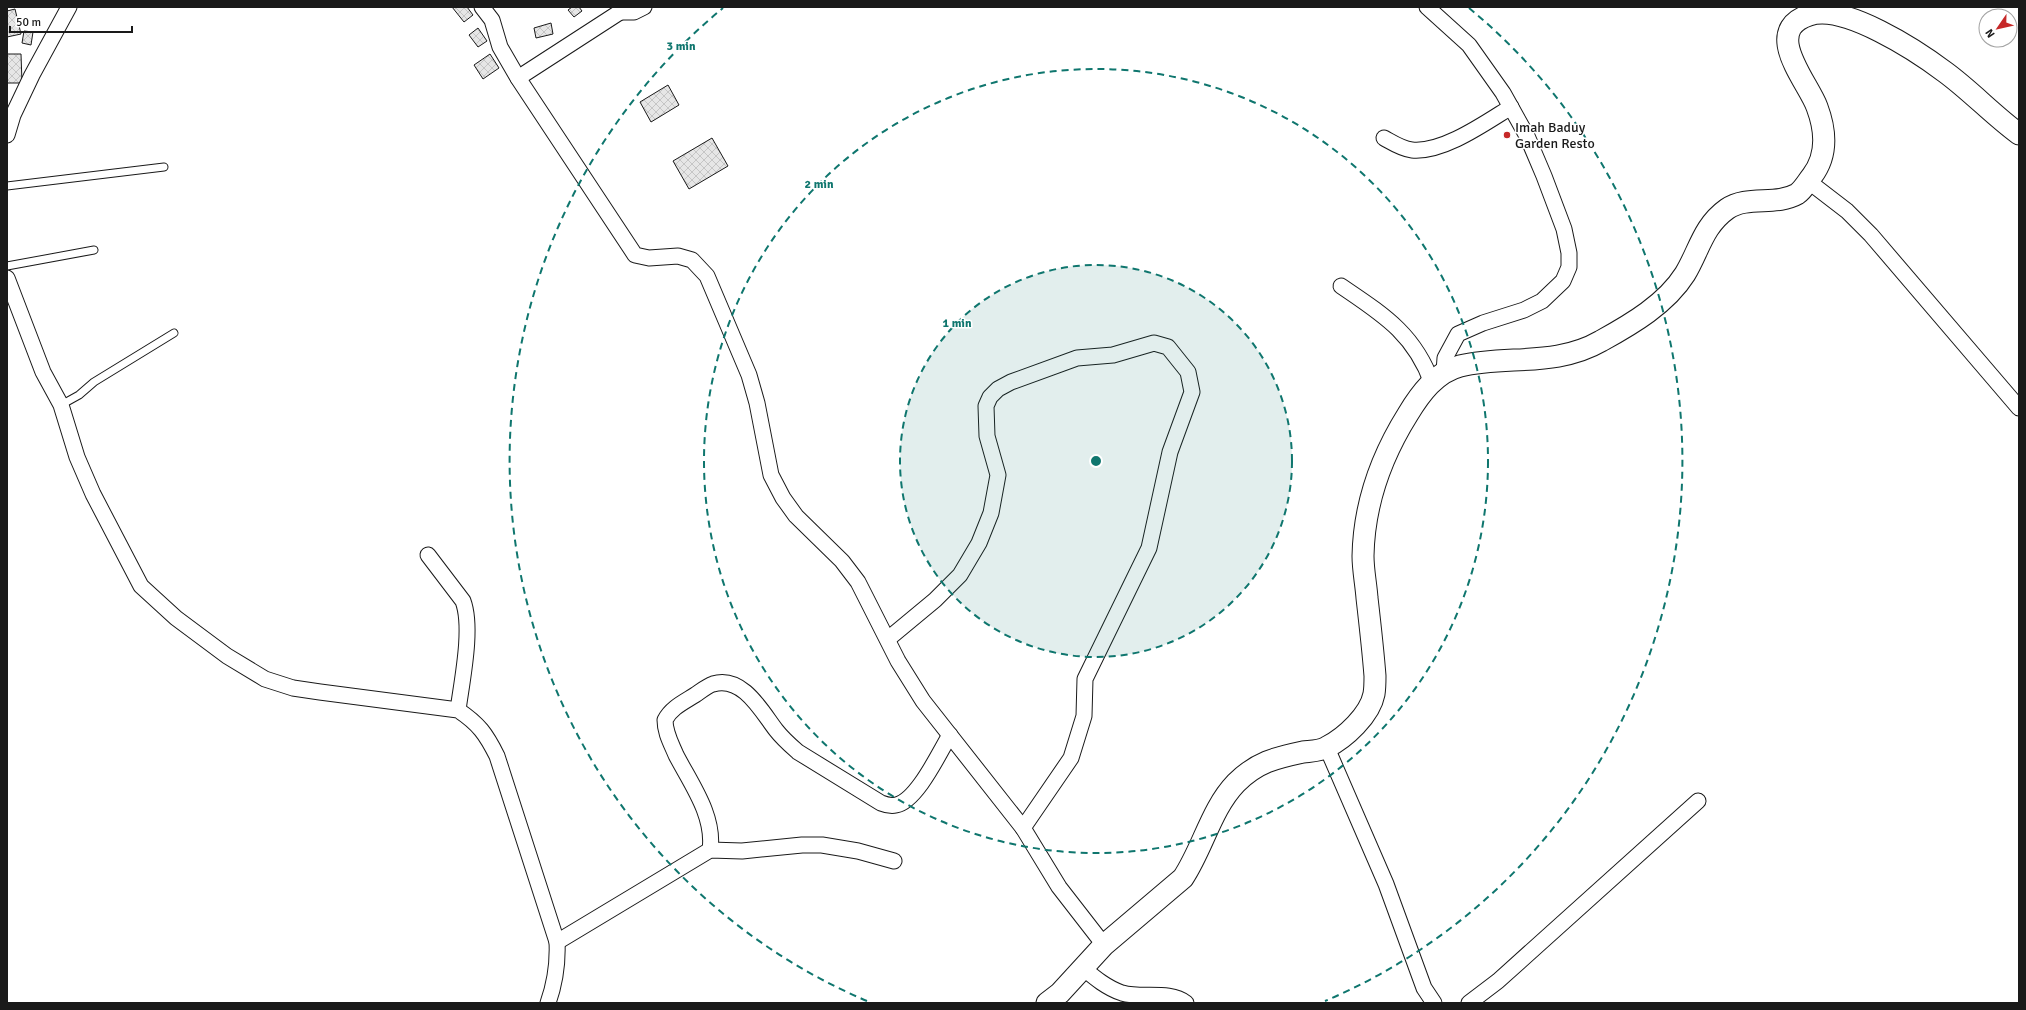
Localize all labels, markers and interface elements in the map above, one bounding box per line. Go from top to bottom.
scale bar [10,8,132,34]
north arrow [1978,8,2018,48]
text: 50 m [16,15,41,30]
text: N [1983,27,1998,40]
text: 3 min [667,39,696,54]
place label: Imah Baduy Garden Resto [1515,119,1595,152]
marker: Imah Baduy Garden Resto [1502,130,1512,140]
text: 2 min [805,177,834,192]
text: 1 min [943,316,972,331]
centre of rings [1089,454,1103,468]

